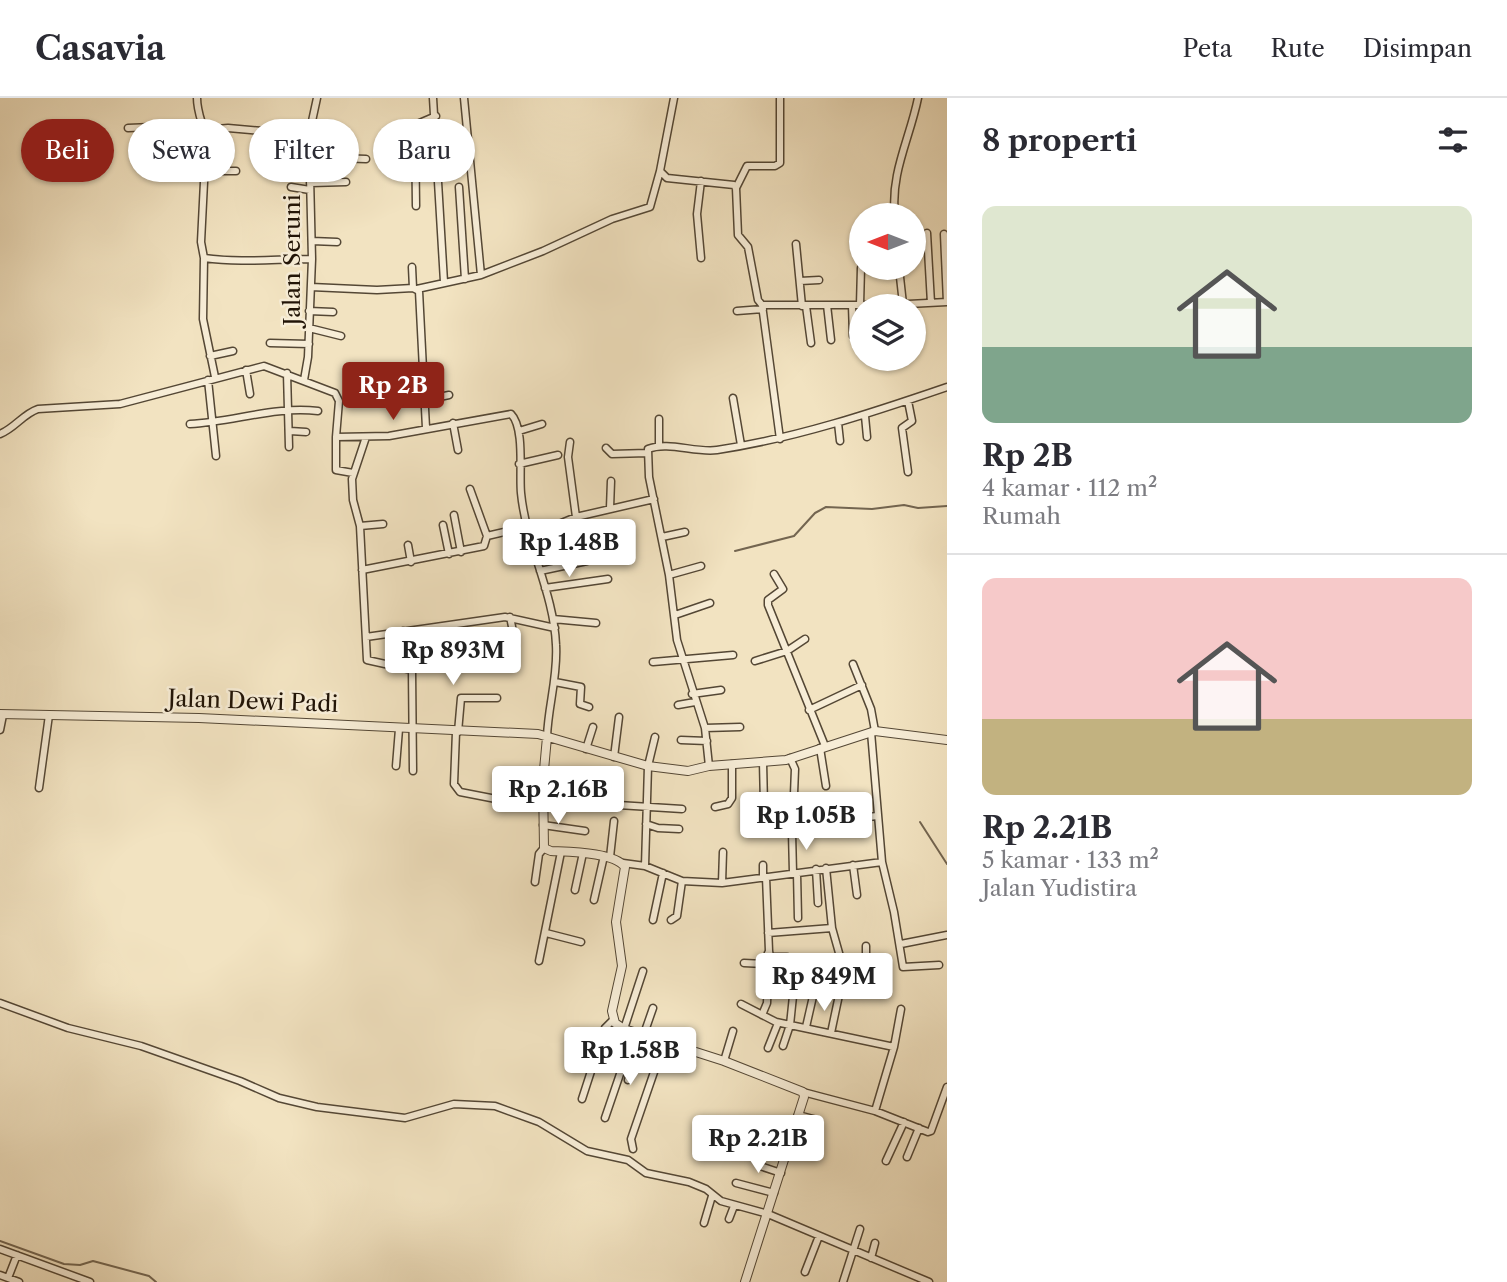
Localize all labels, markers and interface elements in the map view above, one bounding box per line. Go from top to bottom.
text: Casavia [35,28,165,69]
text: Peta [1183,34,1232,63]
text: Rute [1270,34,1325,63]
text: Disimpan [1363,34,1472,63]
chip: Beli [21,119,114,182]
chip: Sewa [128,119,235,182]
chip: Filter [249,119,359,182]
chip: Baru [373,119,475,182]
icon: filters [1434,121,1472,159]
text: 8 properti [982,122,1137,159]
street label: Jalan Seruni [278,194,306,329]
north arrow [849,203,926,280]
map controls [849,203,926,371]
icon: home [1164,251,1290,377]
button: layers [849,294,926,371]
pin: Rp 2B [344,362,442,422]
text: Rp 2B [358,371,428,399]
text: Rp 2B [982,437,1073,474]
text: 4 kamar · 112 m² [982,474,1157,502]
text: Rumah [982,502,1061,530]
pin: Rp 1.48B [497,519,641,579]
text: Rp 1.48B [519,528,619,556]
icon: home [1164,623,1290,749]
pin: Rp 893M [388,628,518,687]
text: Rp 893M [401,636,505,664]
street label: Jalan Dewi Padi [164,684,339,718]
pin: Rp 2.16B [486,766,630,826]
text: Rp 2.16B [508,775,608,803]
pin: Rp 1.05B [734,792,878,852]
text: Rp 1.05B [756,801,856,829]
text: Rp 2.21B [982,809,1112,846]
text: 5 kamar · 133 m² [982,846,1159,874]
text: Jalan Yudistira [982,874,1137,902]
pin: Rp 849M [759,954,889,1013]
text: Rp 849M [772,962,876,990]
pin: Rp 1.58B [558,1028,702,1087]
text: Rp 1.58B [580,1036,680,1064]
pin: Rp 2.21B [686,1116,830,1175]
text: Rp 2.21B [708,1124,808,1152]

